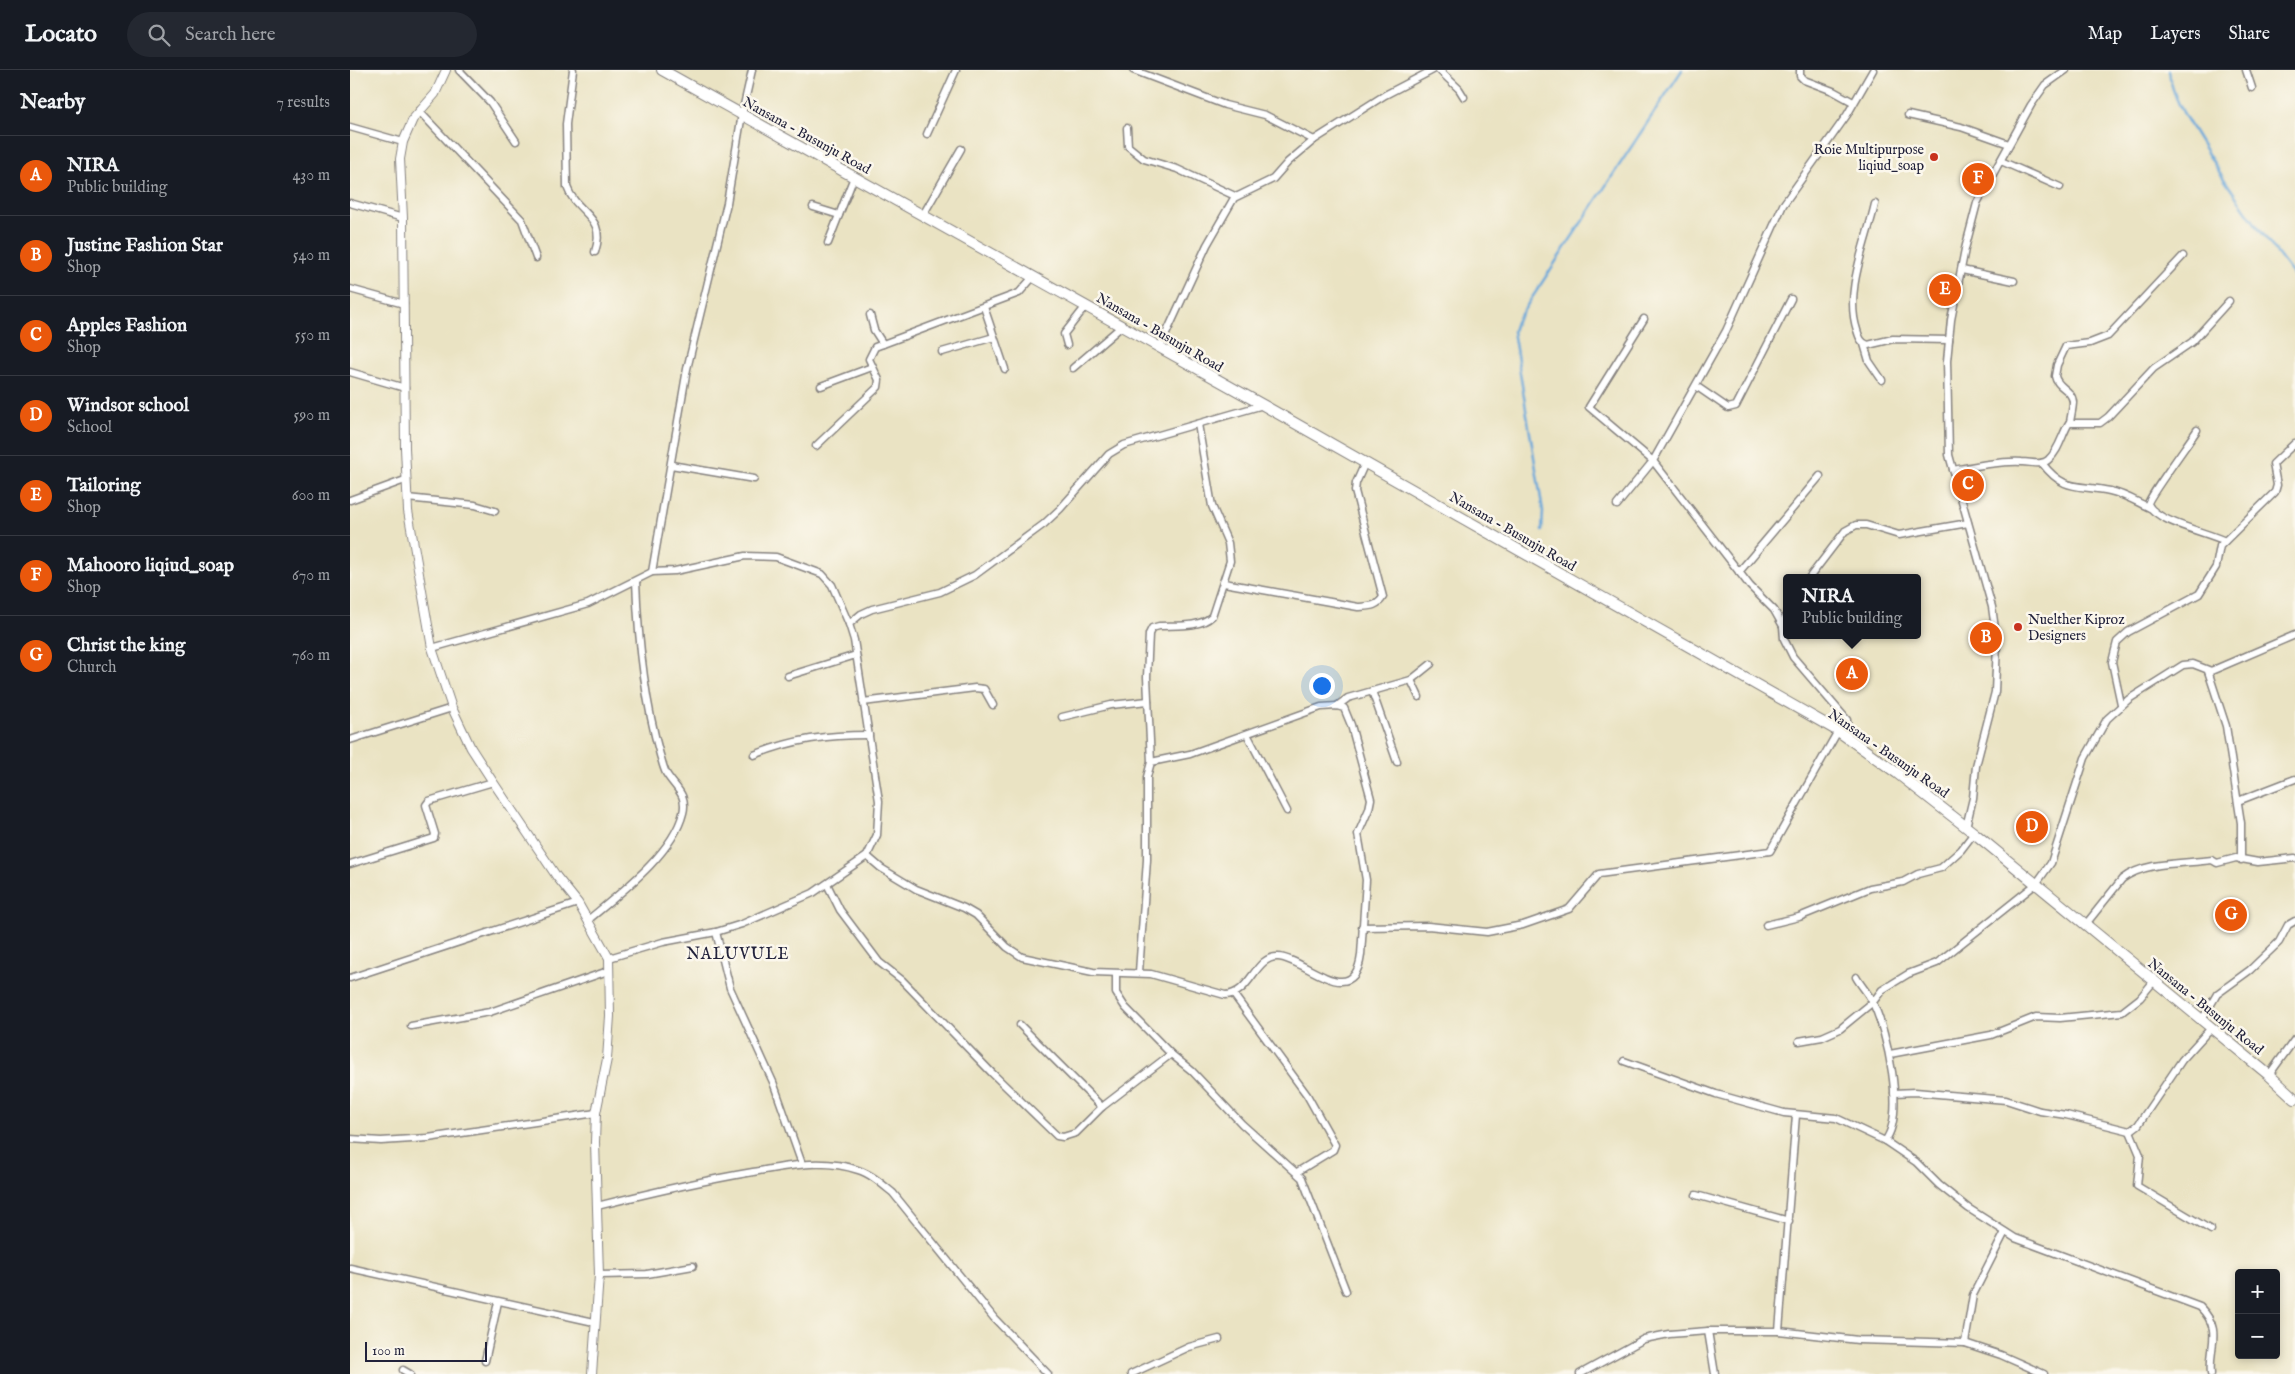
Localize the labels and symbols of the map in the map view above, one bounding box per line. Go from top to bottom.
street label: Nansana - Busunju Road [739,93,874,179]
place label: Roie Multipurpose liqiud_soap [1814,141,1925,175]
marker: Roie Multipurpose liqiud_soap [1928,151,1940,163]
pin: F [1962,160,1994,198]
pin: E [1929,271,1961,309]
street label: Nansana - Busunju Road [1093,289,1227,377]
pin: C [1952,466,1984,504]
street label: Nansana - Busunju Road [1446,488,1580,576]
place label: Nuelther Kiproz Designers [2028,611,2125,645]
pin: B [1970,619,2002,657]
marker: Nuelther Kiproz Designers [2012,621,2024,633]
pin: A [1836,655,1868,693]
your location [1309,673,1335,699]
street label: Nansana - Busunju Road [1824,705,1953,803]
pin: D [2016,808,2048,846]
pin: G [2215,896,2247,934]
district label: NALUVULE [686,945,790,965]
street label: Nansana - Busunju Road [2144,955,2267,1059]
scale bar [365,1339,488,1362]

